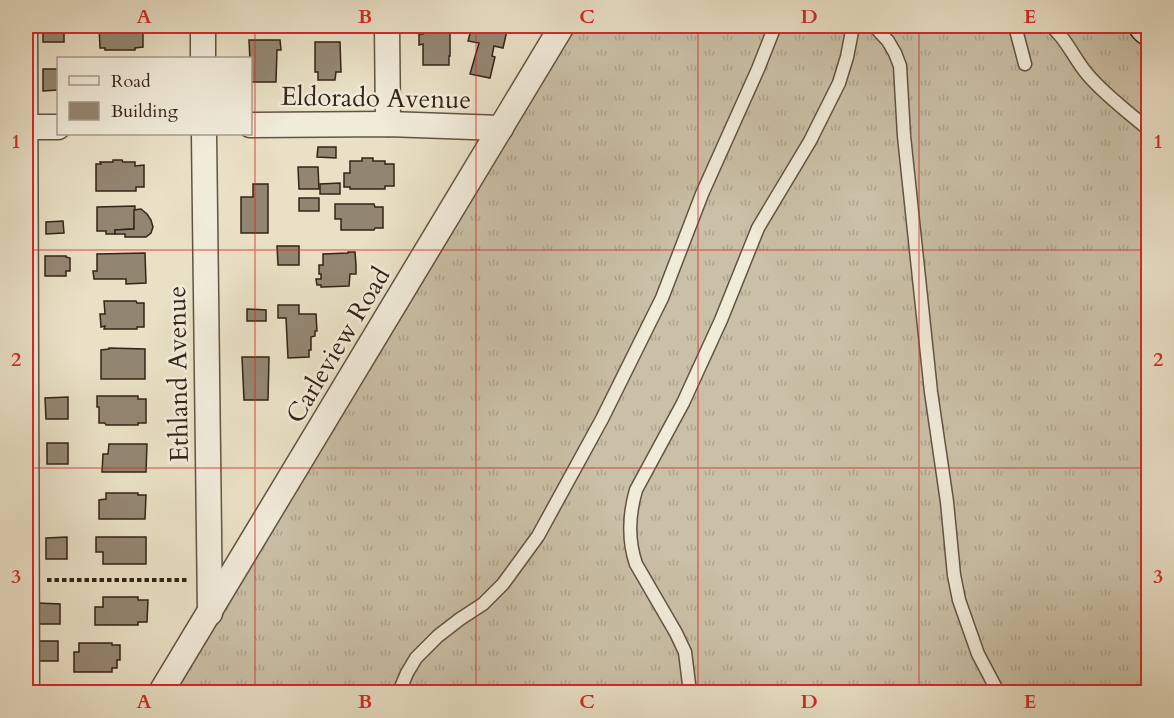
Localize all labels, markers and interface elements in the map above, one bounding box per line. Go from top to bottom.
text: A [136,3,152,30]
text: B [358,3,372,30]
text: C [579,3,595,30]
text: D [800,3,818,30]
text: E [1024,3,1036,30]
legend [57,57,252,135]
text: Road [111,69,151,94]
street label: Eldorado Avenue [280,79,472,117]
text: Building [111,99,179,124]
text: 1 [11,128,21,155]
text: 1 [1153,128,1163,155]
street label: Carleview Road [278,260,398,430]
street label: Ethland Avenue [159,286,197,462]
text: 2 [11,346,21,373]
text: 2 [1153,346,1163,373]
text: 3 [11,563,21,590]
text: 3 [1153,563,1163,590]
text: A [136,688,152,715]
text: B [358,688,372,715]
text: C [579,688,595,715]
text: D [800,688,818,715]
text: E [1024,688,1036,715]

